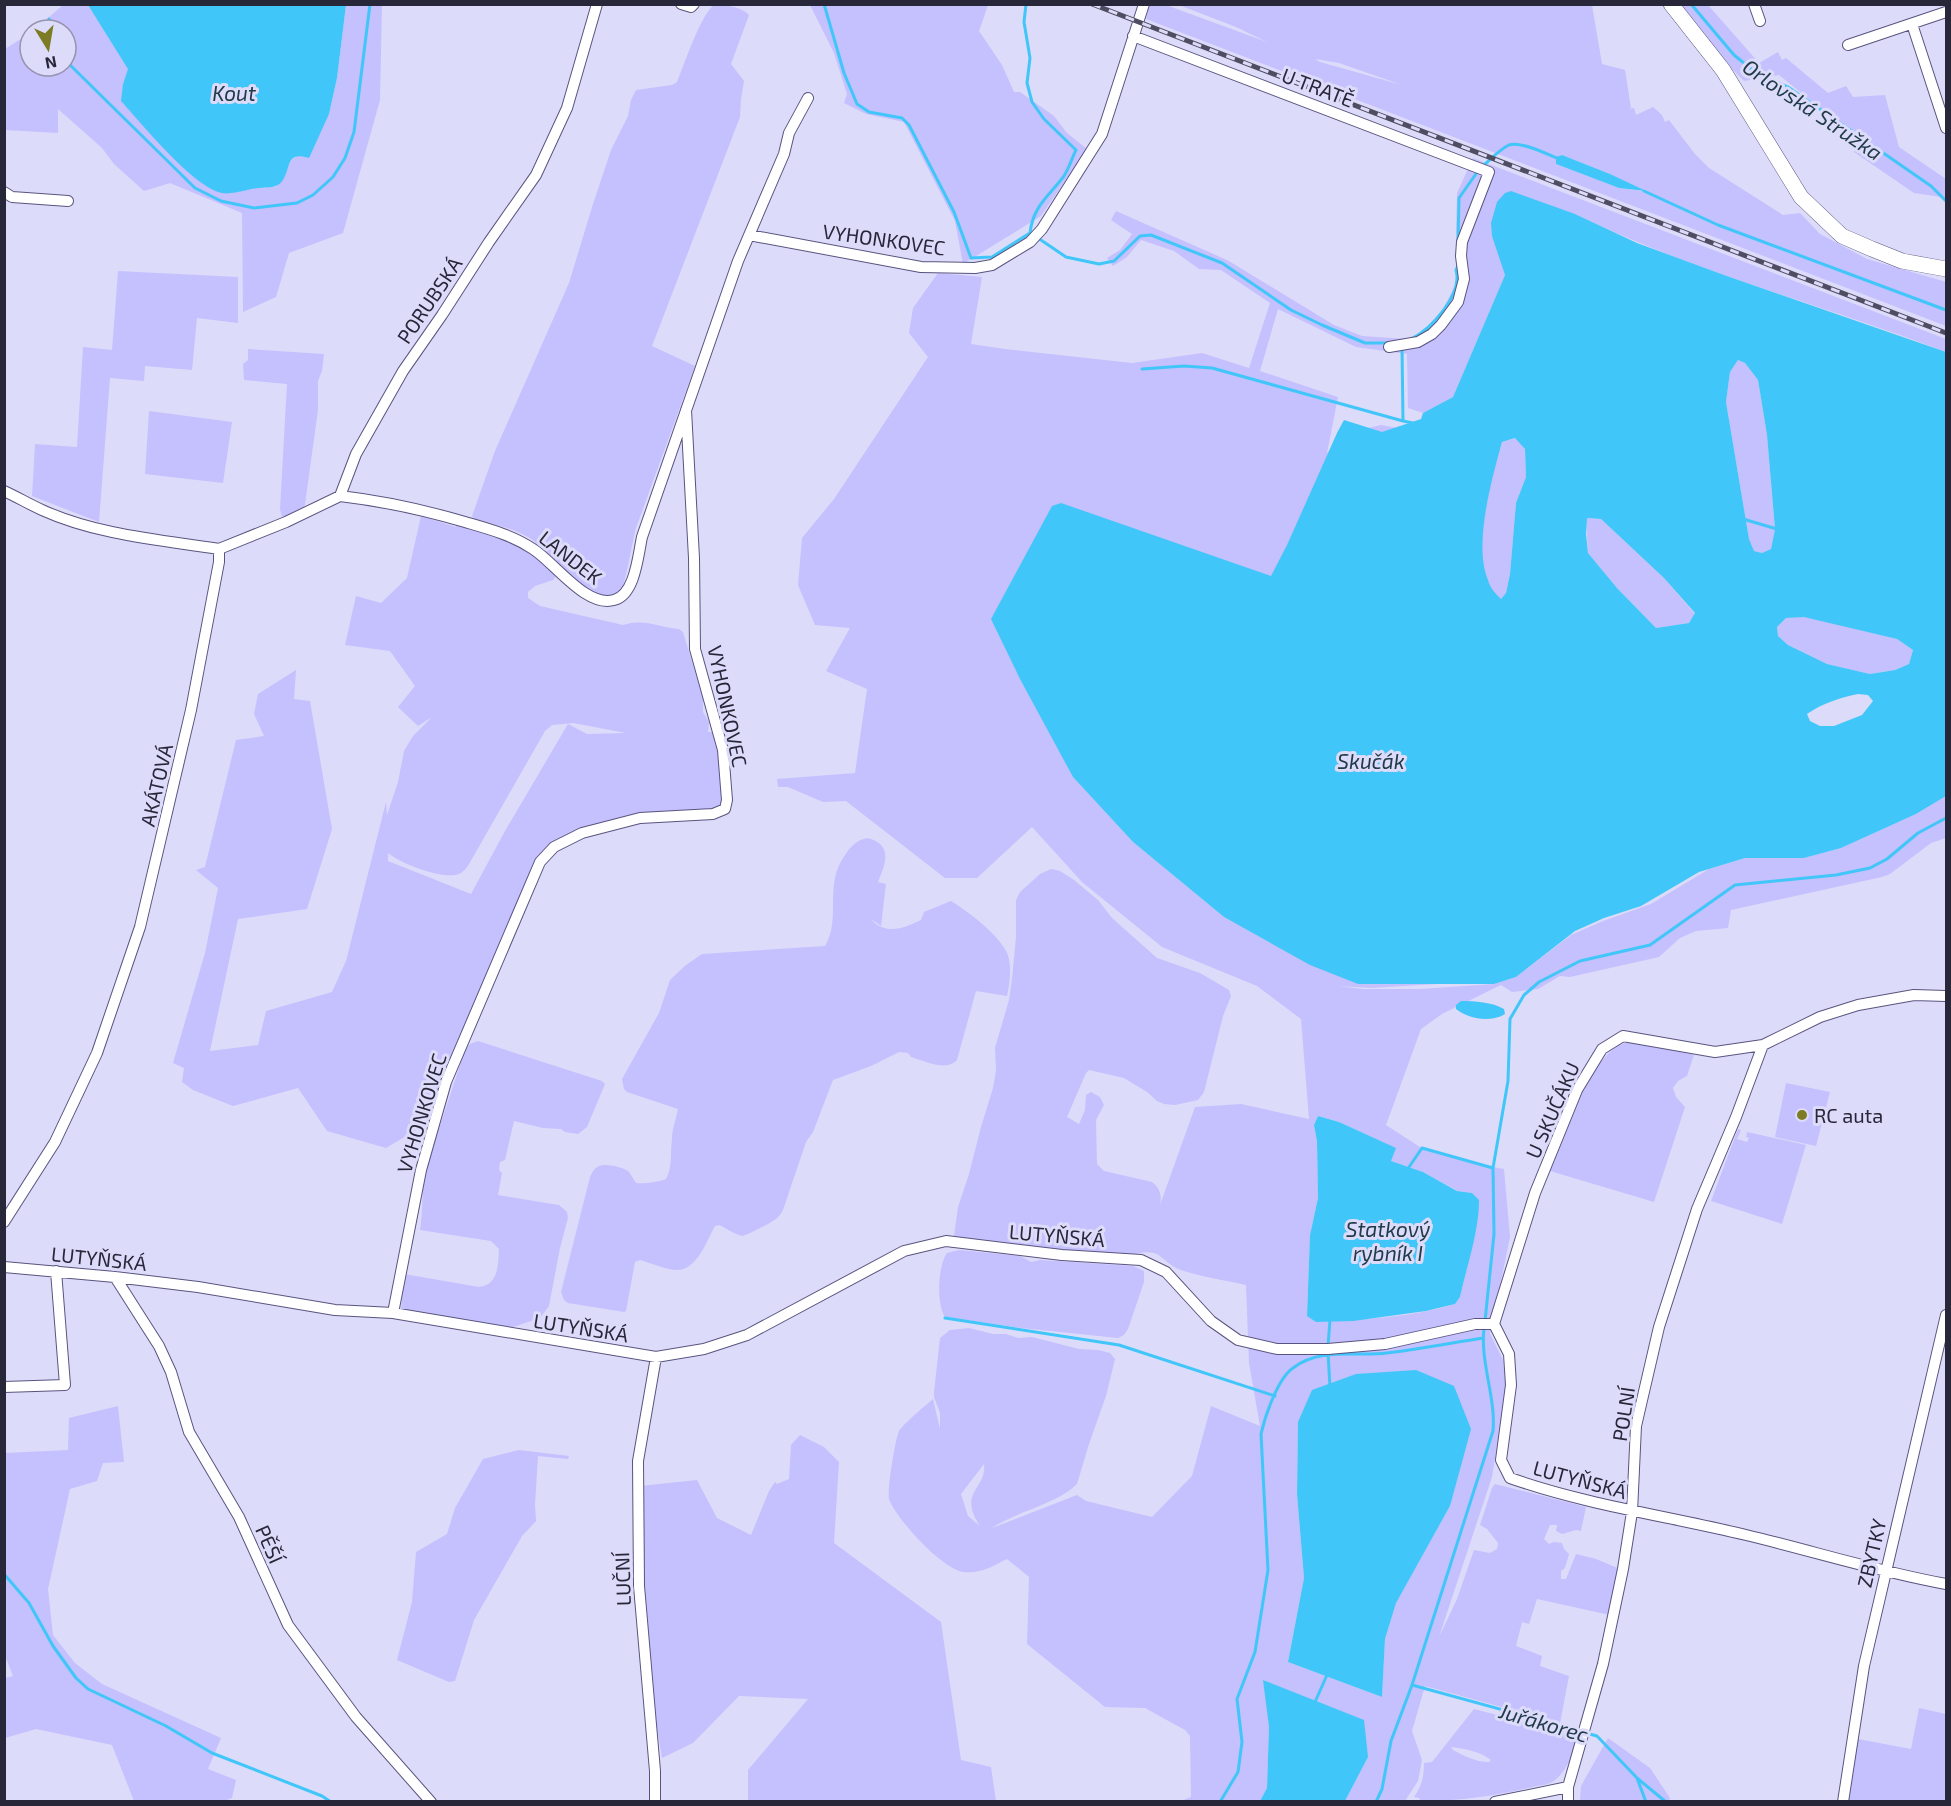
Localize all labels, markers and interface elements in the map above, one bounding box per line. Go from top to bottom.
north arrow [18,18,78,78]
text: N [43,53,58,74]
water label: Orlovská Stružka [1739,53,1887,165]
street label: U TRATĚ [1279,62,1357,112]
water label: Kout [212,80,256,105]
street label: VYHONKOVEC [821,219,947,259]
street label: PORUBSKÁ [391,252,467,348]
street label: LANDEK [535,525,607,589]
street label: VYHONKOVEC [703,643,753,769]
street label: AKÁTOVÁ [135,741,177,829]
water label: Skučák [1337,748,1405,773]
street label: VYHONKOVEC [391,1050,451,1176]
street label: U SKUČÁKU [1520,1058,1584,1162]
place label: RC auta [1814,1103,1883,1127]
marker: RC auta [1795,1108,1809,1122]
water label: Statkový rybník I [1346,1216,1430,1266]
street label: LUTYŇSKÁ [1008,1219,1106,1251]
street label: LUTYŇSKÁ [50,1241,148,1275]
street label: LUTYŇSKÁ [532,1308,631,1346]
street label: POLNÍ [1607,1384,1639,1443]
street label: LUTYŇSKÁ [1531,1455,1630,1503]
street label: ZBYTKY [1851,1516,1891,1590]
street label: PĚŠÍ [251,1521,289,1568]
street label: LUČNÍ [609,1551,635,1606]
water label: Juřákorec [1496,1697,1591,1747]

